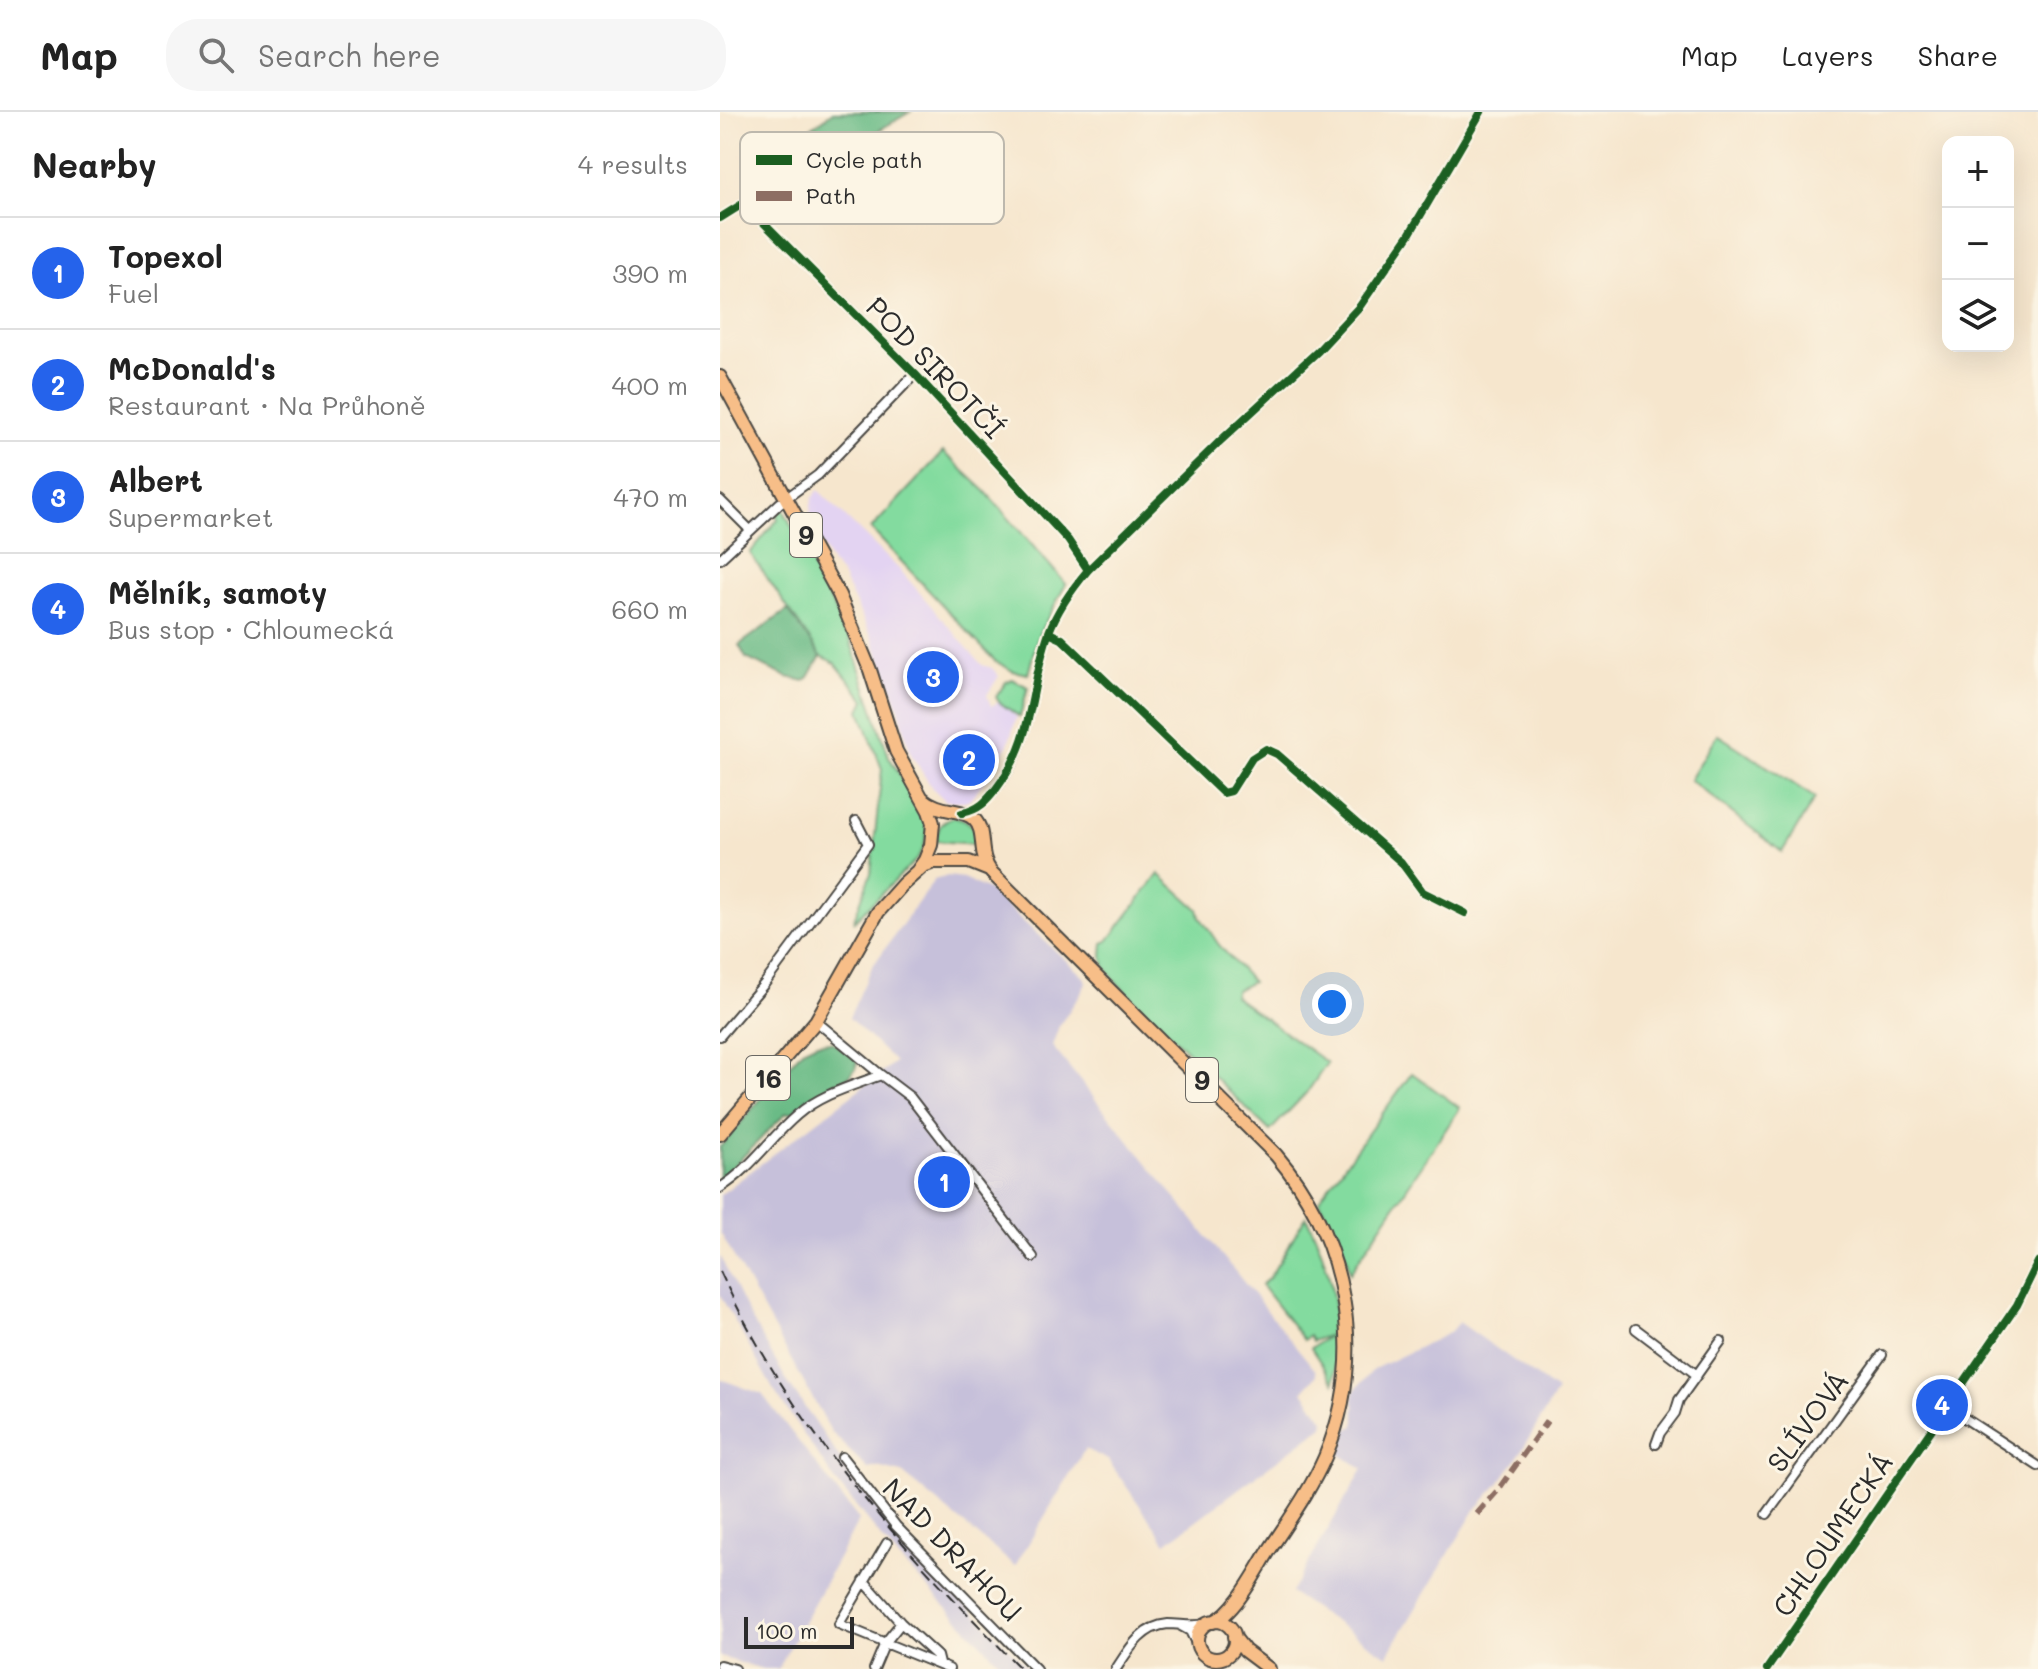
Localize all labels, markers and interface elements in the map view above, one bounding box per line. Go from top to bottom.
search box [166,19,726,91]
text: Map [40,30,118,80]
icon: search [194,33,238,77]
text: Search here [258,35,441,75]
text: Map [1681,37,1738,73]
text: Layers [1782,37,1874,73]
text: Share [1918,37,1998,73]
legend [740,132,1004,224]
map controls [1942,136,2014,352]
button: + [1942,136,2014,208]
text: Nearby [32,142,157,187]
text: Cycle path [806,145,922,174]
text: 4 results [578,147,688,181]
text: Path [806,181,855,210]
button: − [1942,208,2014,280]
text: Topexol [108,236,223,276]
text: 1 [52,256,64,290]
text: 390 m [612,256,688,290]
text: Fuel [108,276,159,310]
button: layers [1942,280,2014,352]
street label: POD SIROTČÍ [859,288,1013,446]
text: McDonald's [108,348,276,388]
text: 2 [51,368,65,402]
text: 400 m [612,368,688,402]
text: Restaurant · Na Průhoně [108,388,426,422]
text: Albert [108,460,203,500]
text: 3 [50,480,66,514]
text: 470 m [613,480,688,514]
text: Supermarket [108,500,273,534]
road number: 9 [790,513,822,557]
text: Mělník, samoty [108,572,327,612]
text: 4 [50,592,66,626]
text: 660 m [612,592,688,626]
text: Bus stop · Chloumecká [108,612,394,646]
pin: 3 [907,647,959,707]
pin: 2 [943,730,995,790]
your location [1312,984,1352,1024]
road number: 16 [746,1056,790,1100]
road number: 9 [1186,1058,1218,1102]
pin: 1 [918,1152,970,1212]
street label: SLÍVOVÁ [1758,1363,1856,1479]
pin: 4 [1916,1375,1968,1435]
street label: CHLOUMECKÁ [1764,1445,1900,1623]
street label: NAD DRAHOU [876,1470,1030,1628]
scale bar [744,1613,854,1649]
text: 100 m [756,1616,818,1645]

